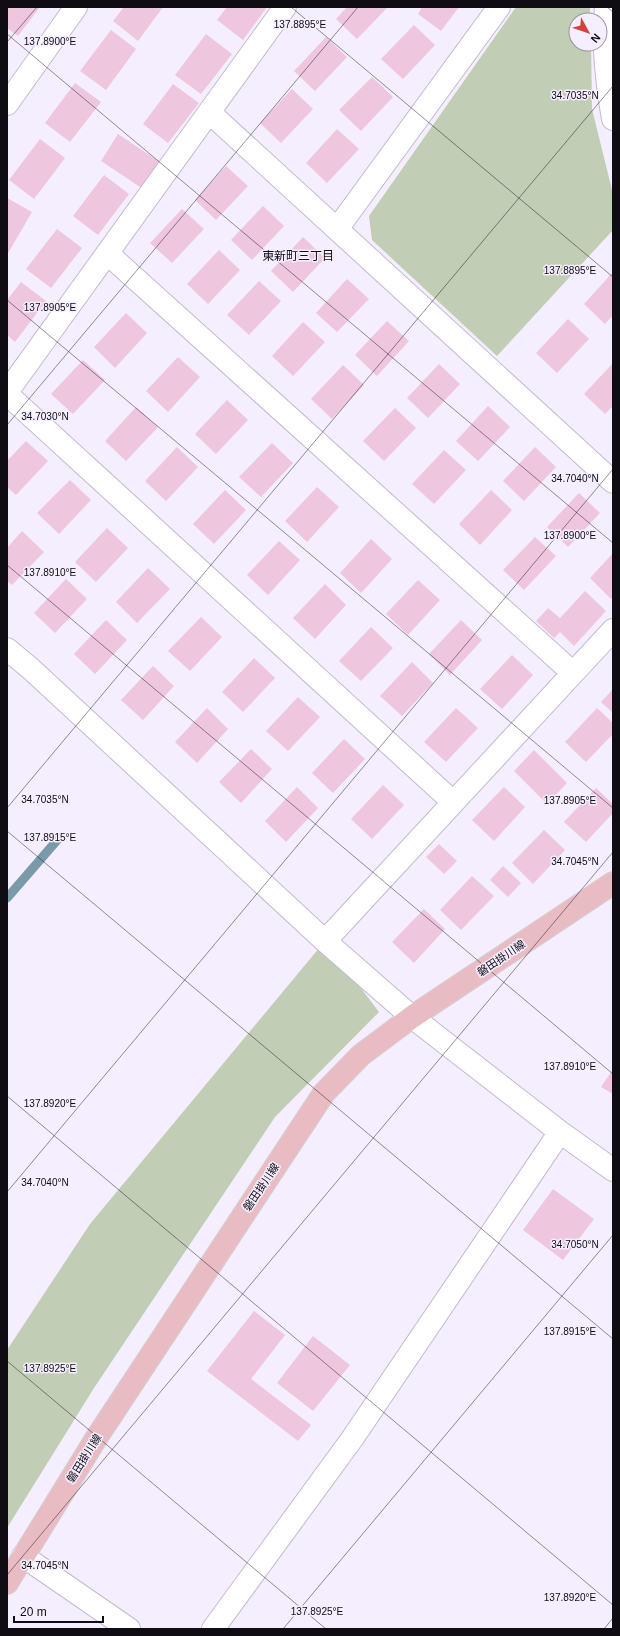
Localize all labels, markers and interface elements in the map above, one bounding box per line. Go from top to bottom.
north arrow [568,12,608,52]
text: 137.8895°E [274,19,327,30]
text: N [588,32,603,45]
text: 137.8900°E [24,36,77,47]
text: 34.7035°N [551,90,599,101]
district label: 東新町三丁目 [262,249,334,263]
text: 137.8895°E [544,265,597,276]
text: 137.8905°E [24,302,77,313]
text: 34.7030°N [21,411,69,422]
text: 34.7040°N [551,473,599,484]
text: 137.8900°E [544,530,597,541]
text: 137.8910°E [24,567,77,578]
text: 34.7035°N [21,794,69,805]
text: 137.8905°E [544,795,597,806]
text: 137.8915°E [24,832,77,843]
text: 34.7045°N [551,856,599,867]
street label: 磐田掛川線 [475,938,527,978]
text: 137.8910°E [544,1061,597,1072]
text: 137.8920°E [24,1098,77,1109]
street label: 磐田掛川線 [241,1161,281,1213]
text: 34.7040°N [21,1177,69,1188]
text: 34.7050°N [551,1239,599,1250]
text: 137.8915°E [544,1326,597,1337]
text: 137.8925°E [24,1363,77,1374]
street label: 磐田掛川線 [64,1431,104,1485]
text: 34.7045°N [21,1560,69,1571]
text: 137.8920°E [544,1592,597,1603]
scale bar [14,1598,103,1624]
text: 20 m [20,1605,47,1619]
text: 137.8925°E [291,1606,344,1617]

